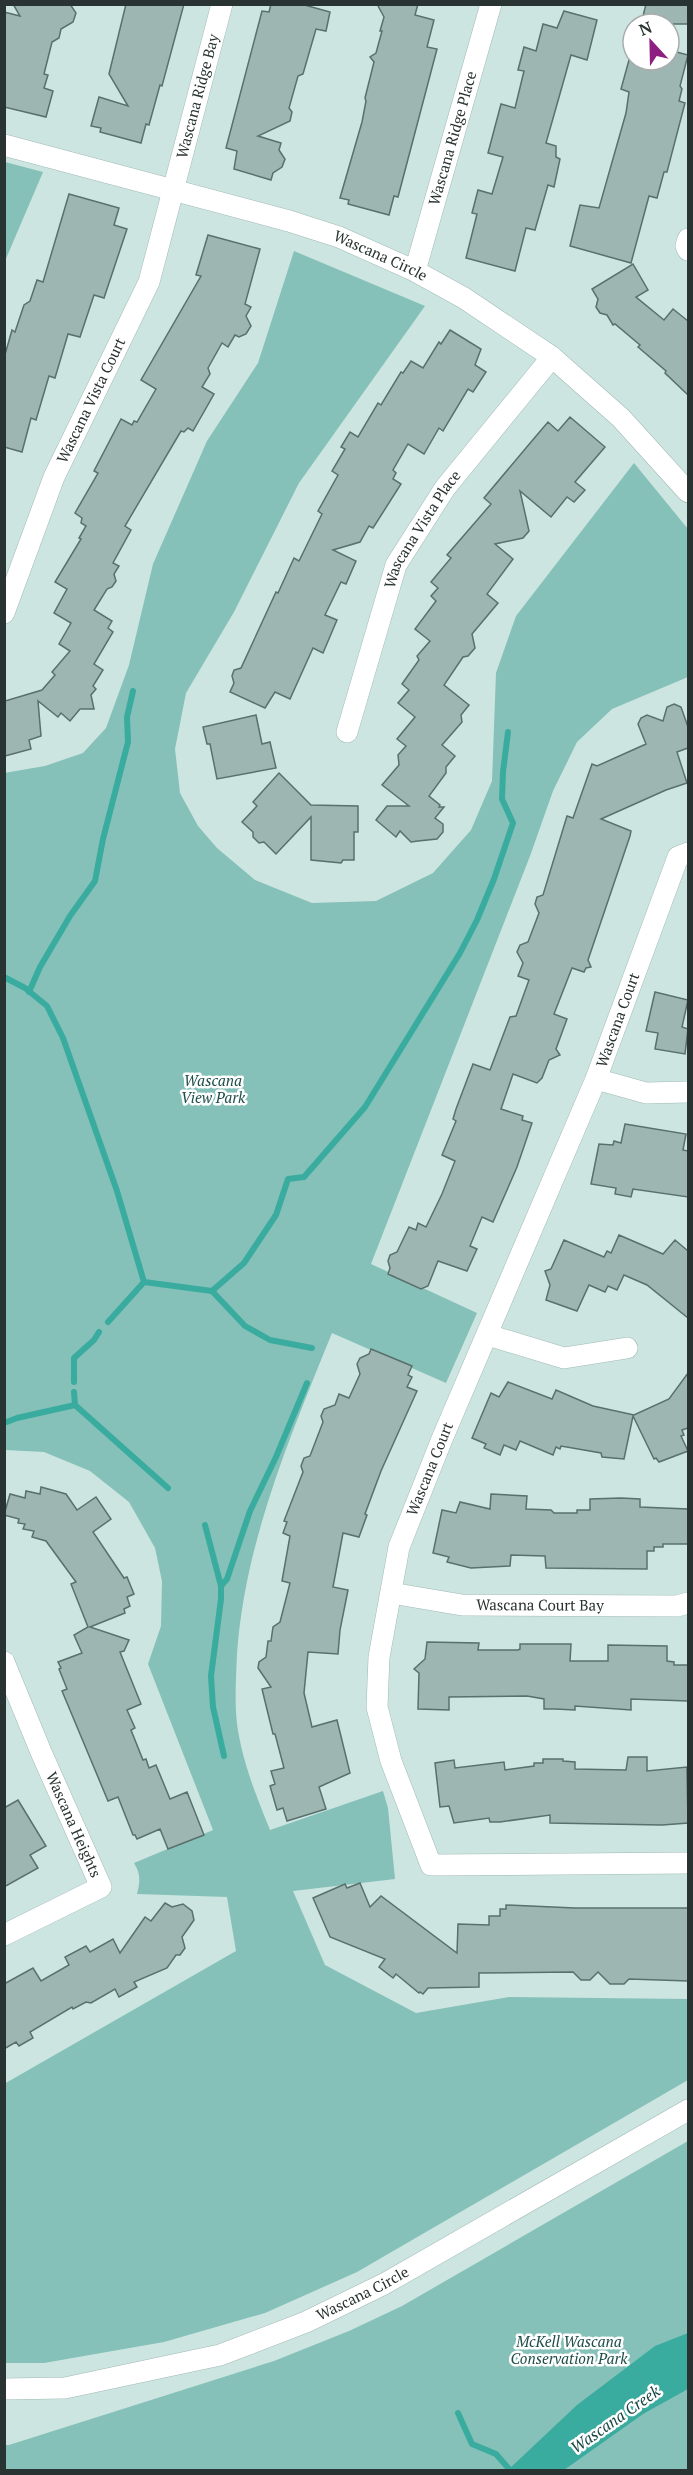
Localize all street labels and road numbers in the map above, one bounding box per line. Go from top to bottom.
street label: Wascana Ridge Bay [171,31,223,160]
street label: Wascana Ridge Place [423,69,480,207]
street label: Wascana Circle [331,225,431,285]
street label: Wascana Vista Court [51,334,130,466]
street label: Wascana Vista Place [379,465,465,590]
street label: Wascana Court [591,969,644,1070]
street label: Wascana Court [401,1418,457,1518]
street label: Wascana Court Bay [476,1594,604,1615]
street label: Wascana Heights [42,1768,106,1880]
street label: Wascana Circle [313,2261,412,2324]

